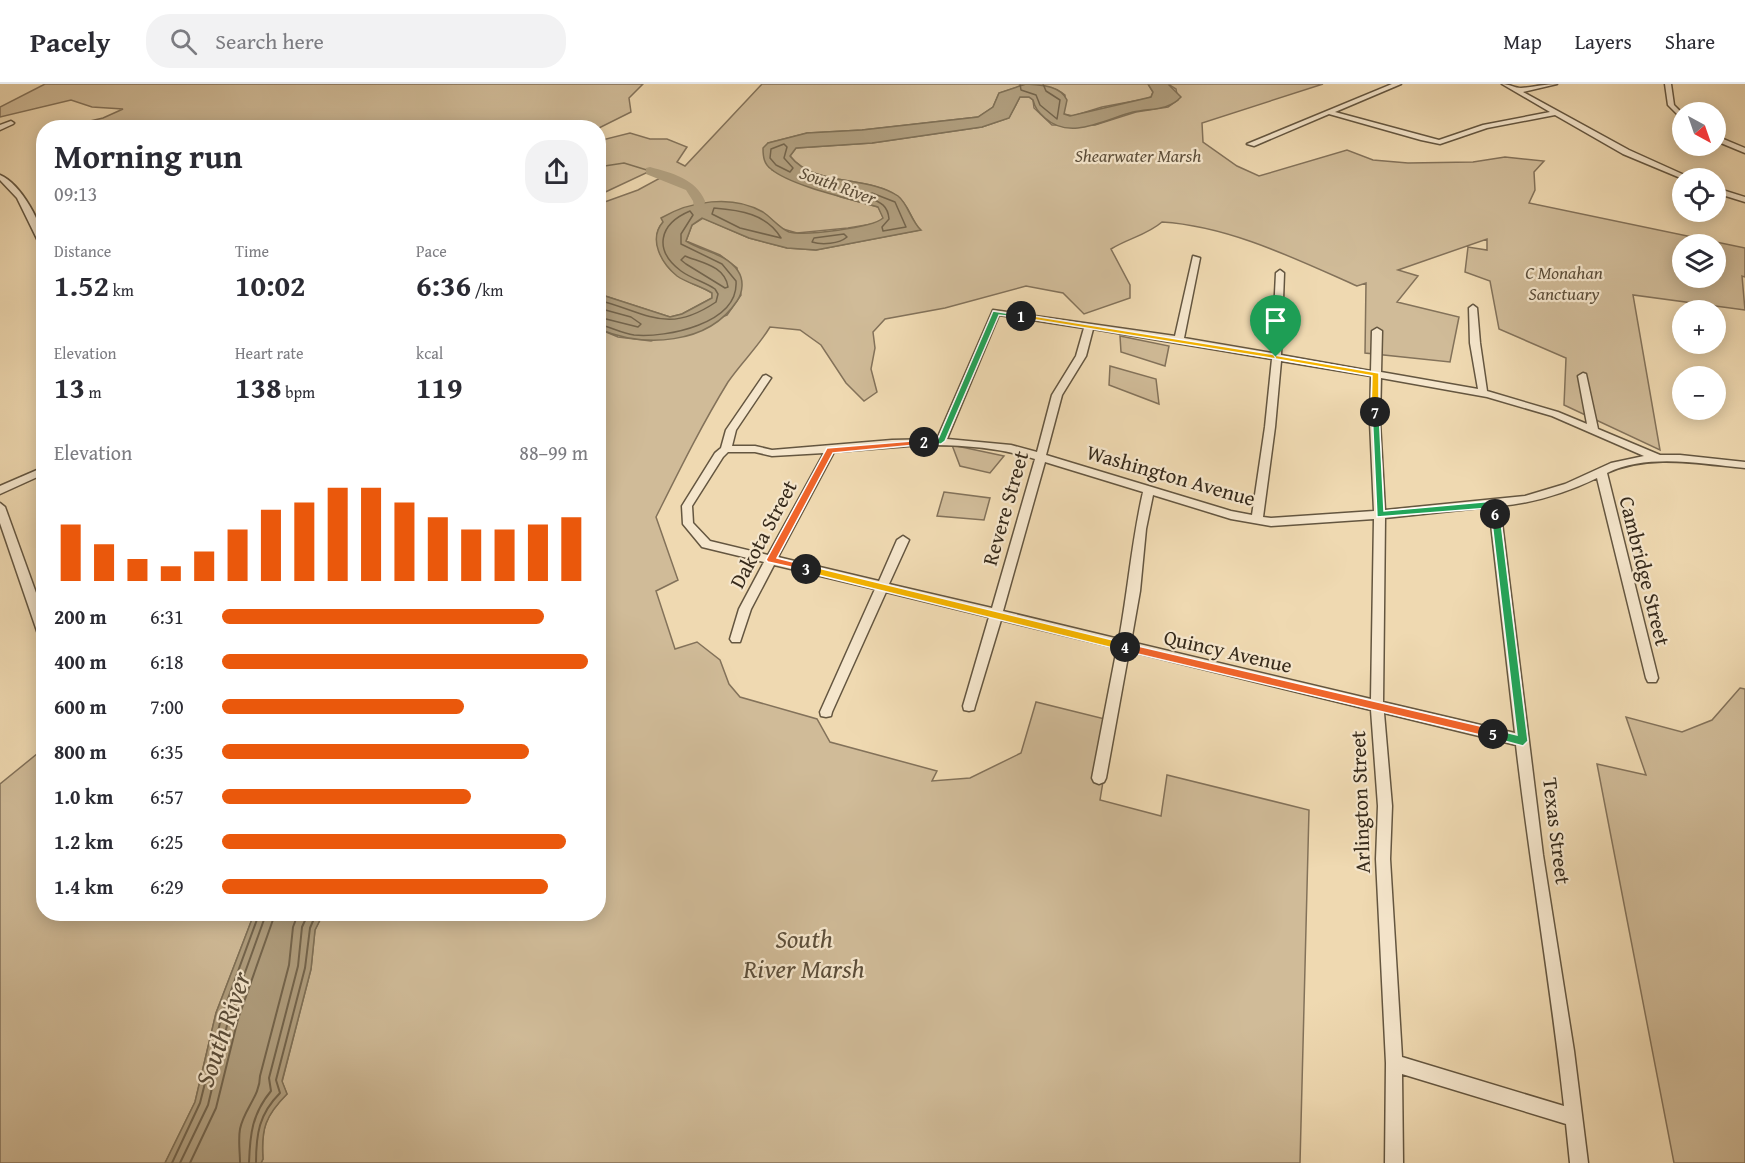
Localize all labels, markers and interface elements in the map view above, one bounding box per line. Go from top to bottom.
search box [146,14,566,68]
text: Pacely [30,21,110,62]
icon: search [167,25,200,58]
text: Search here [215,25,324,57]
text: Map [1503,26,1542,57]
text: Layers [1575,26,1632,57]
text: Share [1665,26,1715,57]
north arrow [1672,102,1726,156]
map controls [1672,102,1726,420]
text: Morning run [54,132,243,180]
button: share [525,140,588,203]
park label: Shearwater Marsh [1075,142,1201,169]
water label: South River [796,159,881,212]
button: locate [1672,168,1726,222]
text: 09:13 [54,179,97,208]
button: layers [1672,234,1726,288]
text: Distance [54,239,111,263]
text: Time [235,239,269,263]
text: Pace [416,239,447,263]
park label: C Monahan Sanctuary [1525,259,1603,307]
text: 1.52 [54,263,109,307]
text: 10:02 [235,263,306,307]
text: 6:36 [416,263,471,307]
text: km [109,278,134,302]
text: /km [471,278,503,302]
pin [1250,295,1301,357]
button: + [1672,300,1726,354]
pin: 1 [1006,301,1036,331]
text: 1 [1017,304,1025,328]
icon: arrive [1259,304,1292,337]
text: Elevation [54,341,117,365]
text: Heart rate [235,341,304,365]
text: kcal [416,341,443,365]
text: 13 [54,365,85,409]
text: 138 [235,365,282,409]
text: 119 [416,365,463,409]
button: − [1672,366,1726,420]
text: m [85,380,102,404]
text: bpm [282,380,315,404]
pin: 7 [1360,397,1390,427]
text: 7 [1371,400,1379,424]
pin: 2 [909,427,939,457]
text: 2 [920,430,928,454]
street label: Washington Avenue [1083,436,1259,514]
text: Elevation [54,438,132,467]
text: 88–99 m [519,438,588,467]
street label: Revere Street [974,447,1036,569]
street label: Dakota Street [721,474,805,594]
street label: Cambridge Street [1611,493,1679,650]
pin: 6 [1480,499,1510,529]
text: 6 [1491,502,1499,526]
pin: 3 [791,554,821,584]
text: 3 [802,557,810,581]
text: 200 m [54,602,107,631]
text: 6:31 [150,602,184,631]
street label: Quincy Avenue [1161,621,1295,681]
pin: 4 [1110,632,1140,662]
text: 4 [1121,635,1129,659]
text: 400 m [54,647,107,676]
text: 6:18 [150,647,184,676]
text: 600 m [54,692,107,721]
text: 7:00 [150,692,184,721]
pin: 5 [1478,719,1508,749]
text: 5 [1489,722,1497,746]
street label: Arlington Street [1342,729,1378,874]
text: 800 m [54,737,107,766]
text: 6:35 [150,737,184,766]
street label: Texas Street [1535,776,1579,887]
text: 1.0 km [54,782,113,811]
text: 6:57 [150,782,184,811]
text: 1.2 km [54,827,113,856]
text: 6:25 [150,827,184,856]
text: 1.4 km [54,872,113,901]
text: 6:29 [150,872,184,901]
park label: South River Marsh [742,919,865,988]
water label: South River [184,965,261,1092]

